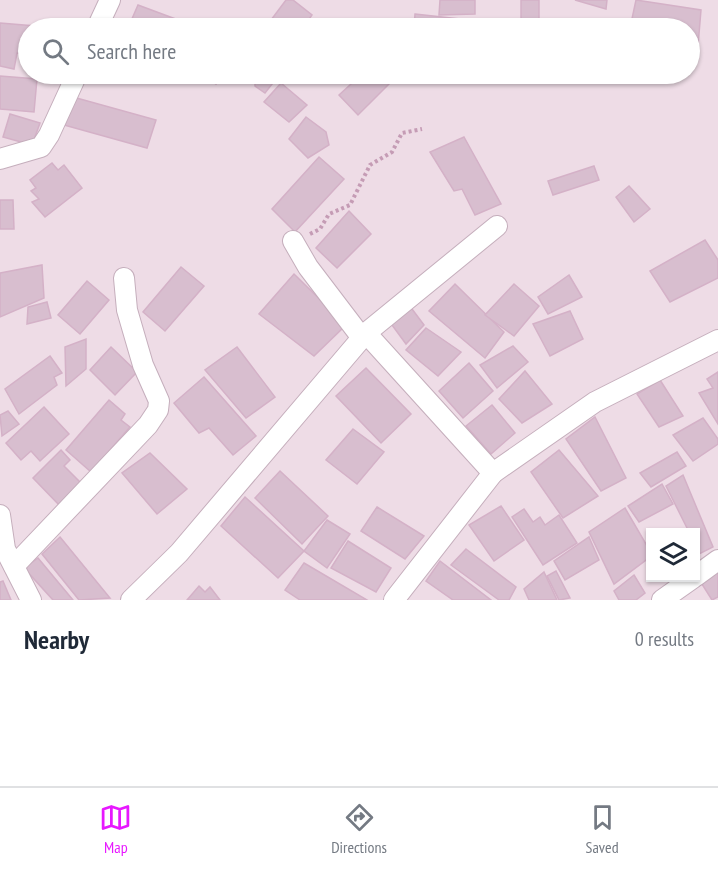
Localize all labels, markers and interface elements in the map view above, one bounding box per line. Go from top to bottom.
search box [18,18,700,84]
icon: search [39,35,72,68]
text: Search here [87,37,176,65]
map controls [646,528,700,582]
button: layers [646,528,700,582]
text: Nearby [24,623,89,656]
text: 0 results [635,626,694,652]
tab: Map [99,801,132,857]
tab: Directions [331,801,387,857]
tab: Saved [586,801,619,857]

